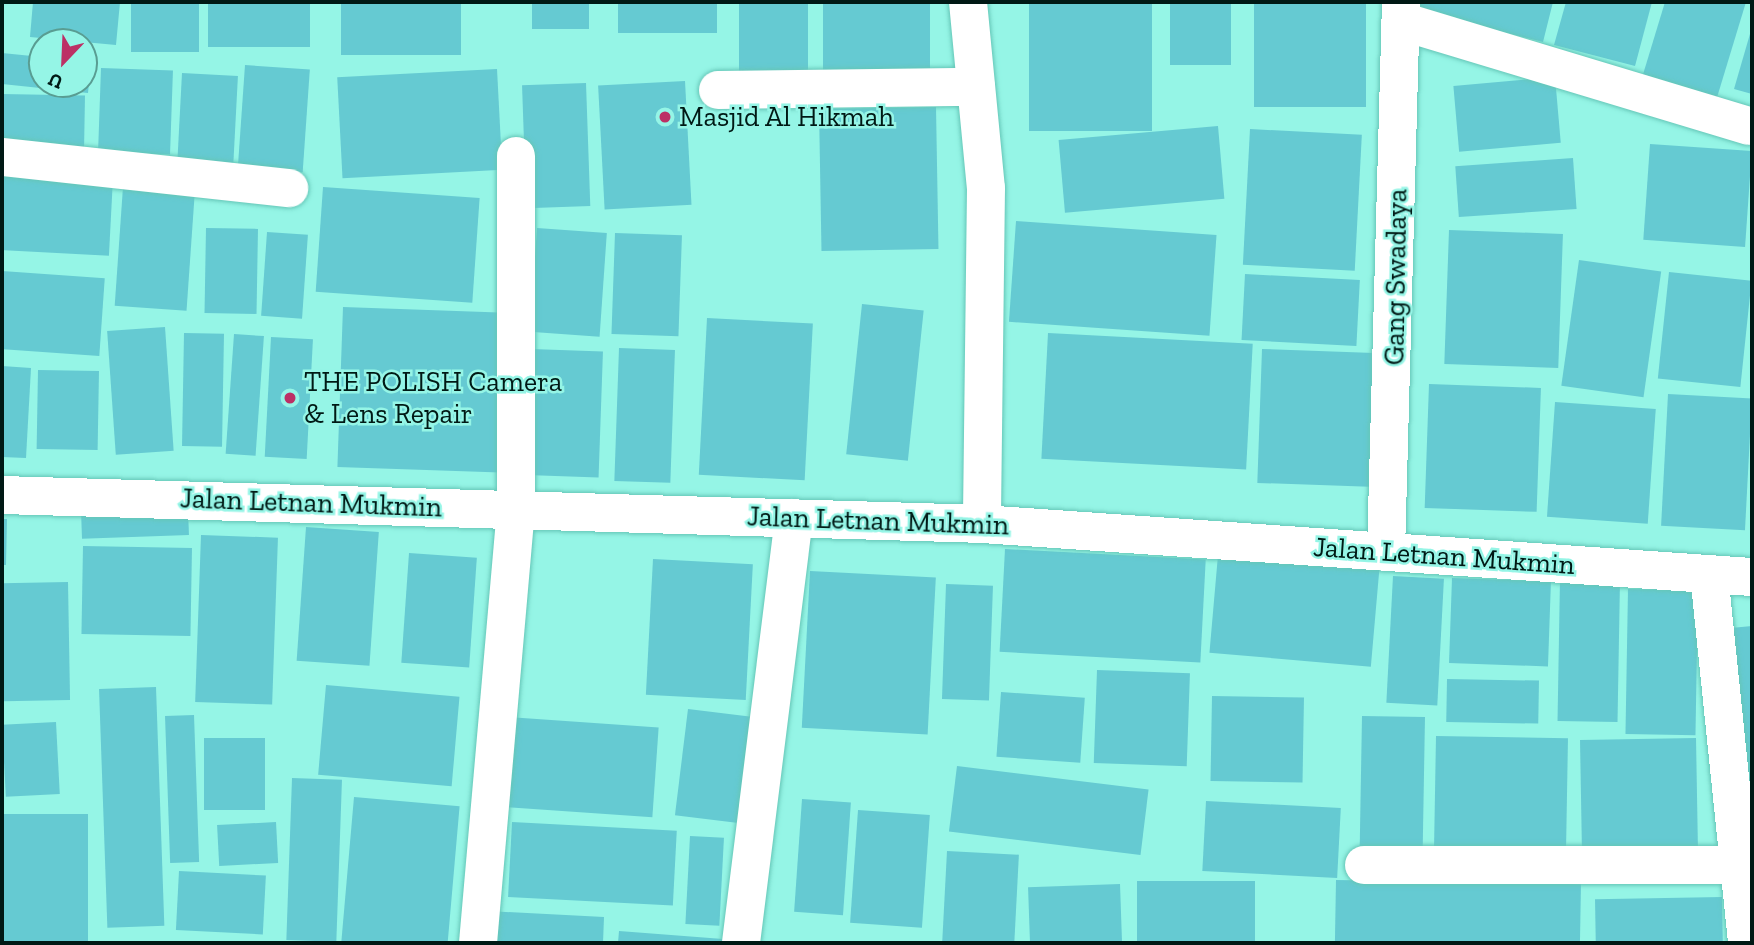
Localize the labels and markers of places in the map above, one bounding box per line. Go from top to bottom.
place label: Masjid Al Hikmah [679,100,895,134]
marker: Masjid Al Hikmah [657,109,673,125]
place label: THE POLISH Camera & Lens Repair [304,365,562,431]
marker: THE POLISH Camera & Lens Repair [282,390,298,406]

